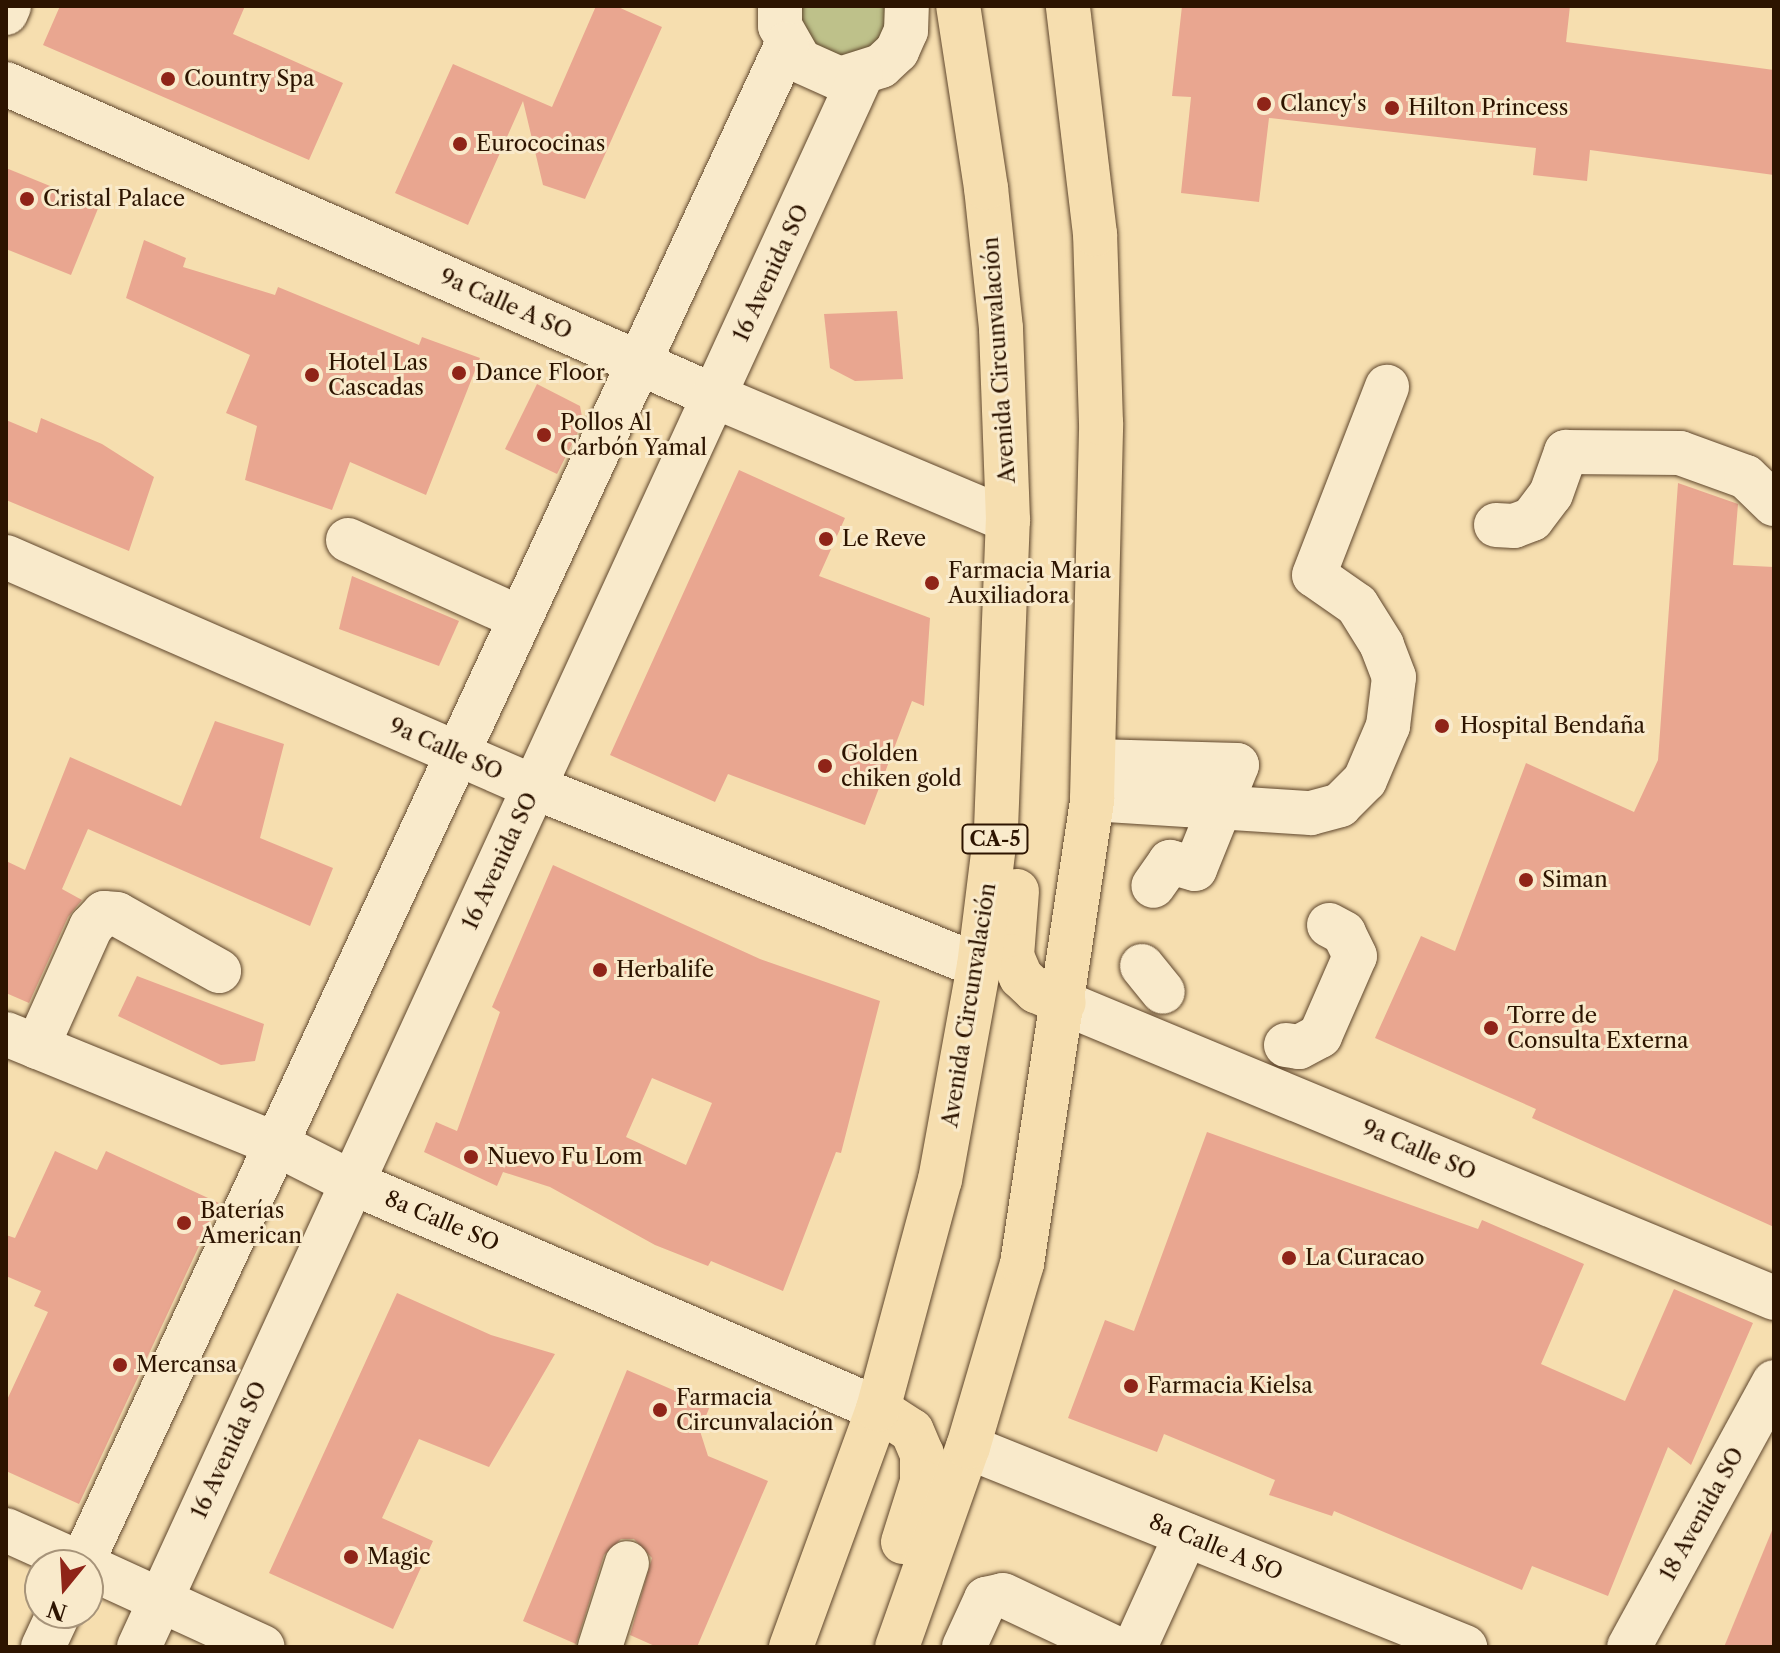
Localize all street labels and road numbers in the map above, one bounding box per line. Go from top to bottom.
street label: 16 Avenida SO [727,200,815,346]
street label: Avenida Circunvalación [977,236,1021,484]
street label: 9a Calle A SO [435,263,577,345]
street label: 9a Calle SO [385,712,507,786]
street label: 16 Avenida SO [456,788,544,934]
road number: CA-5 [961,823,1029,855]
street label: Avenida Circunvalación [937,881,1001,1129]
street label: 9a Calle SO [1358,1114,1480,1186]
street label: 8a Calle SO [381,1185,503,1257]
street label: 16 Avenida SO [185,1377,273,1523]
street label: 18 Avenida SO [1654,1442,1750,1586]
street label: 8a Calle A SO [1144,1508,1288,1586]

